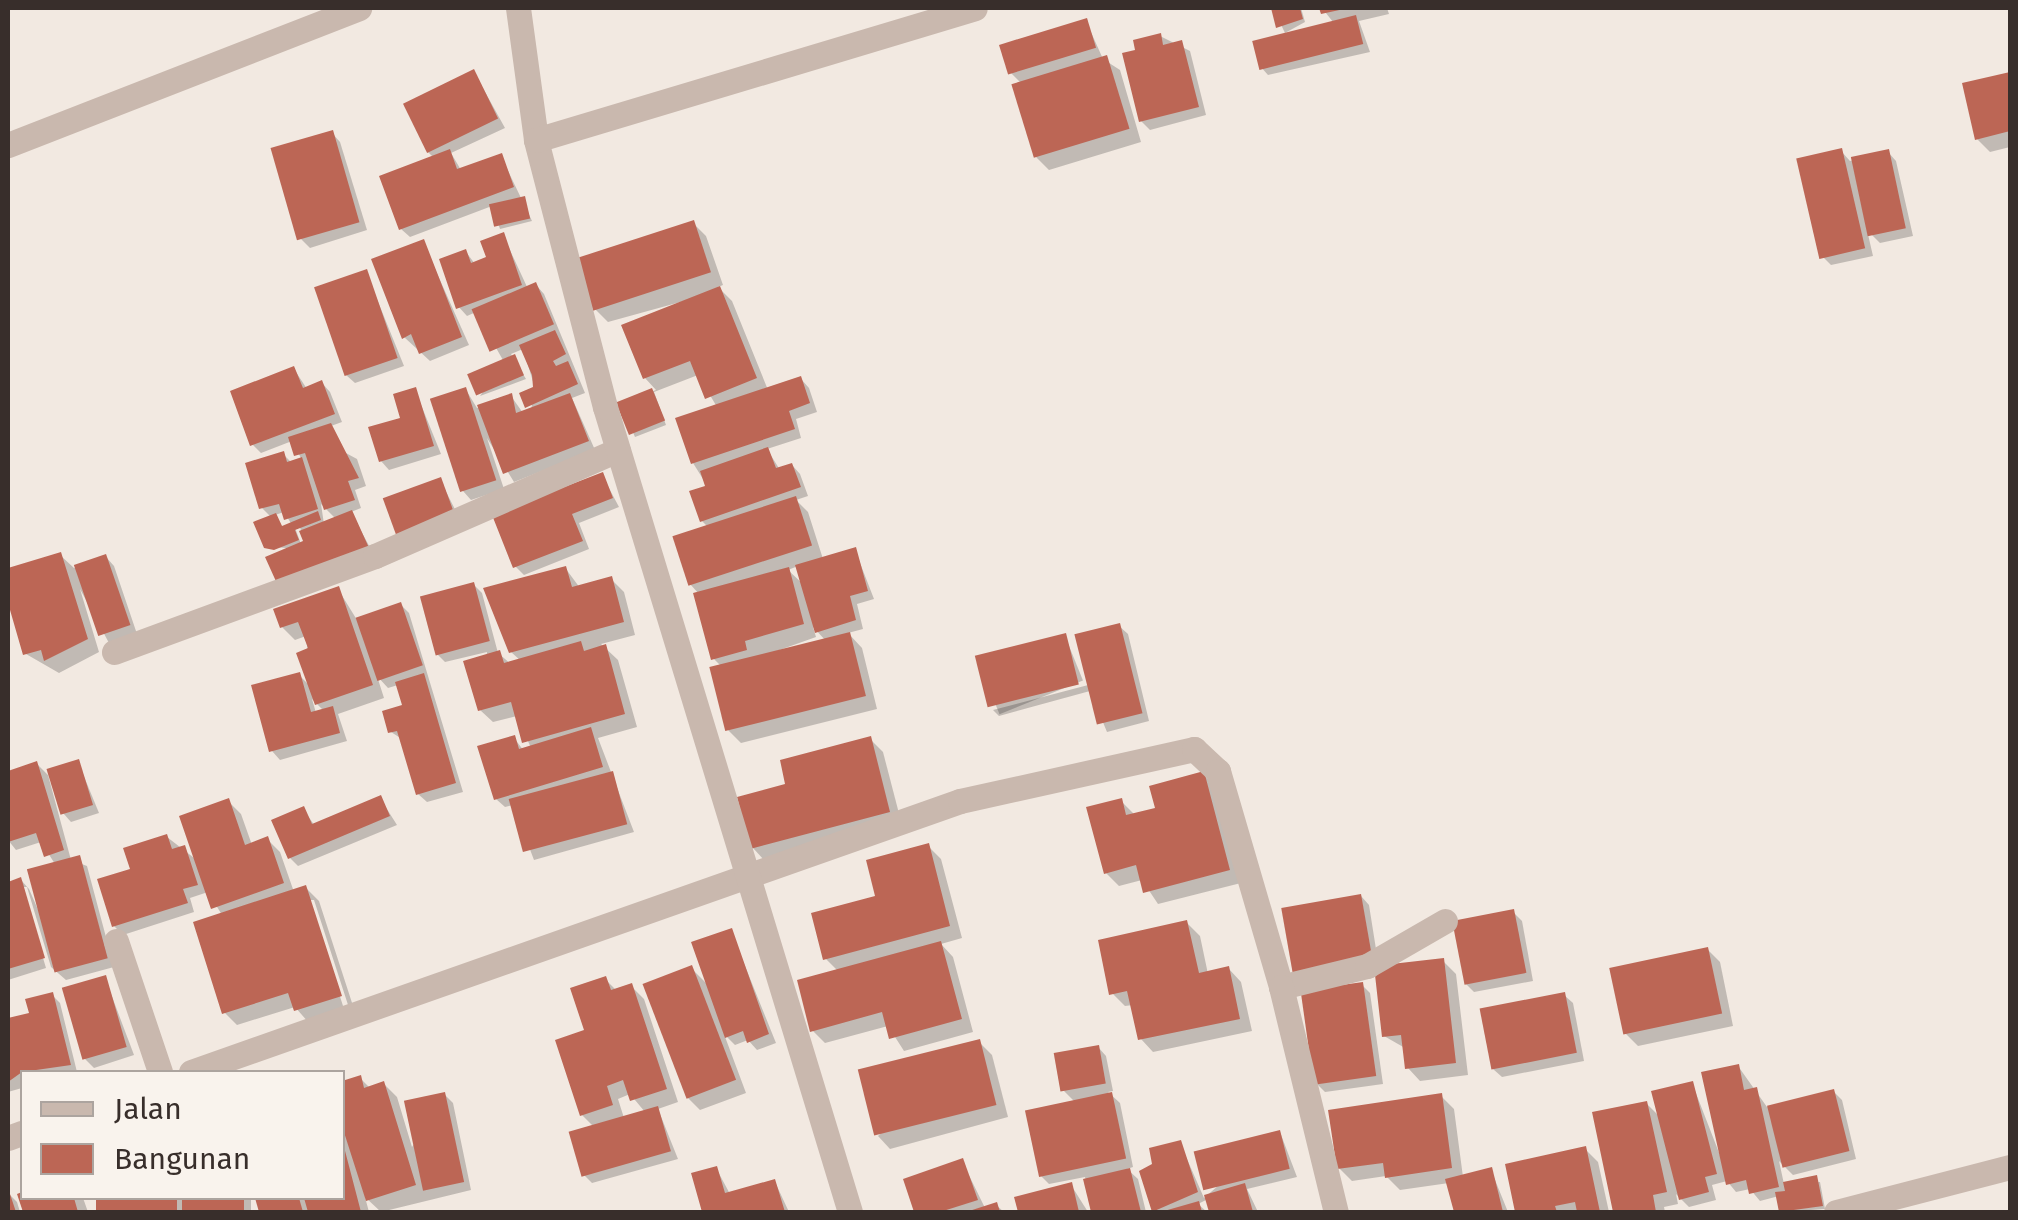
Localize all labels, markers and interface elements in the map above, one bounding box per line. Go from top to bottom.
legend [20,1070,345,1200]
text: Jalan [114,1091,182,1127]
text: Bangunan [114,1141,250,1177]

